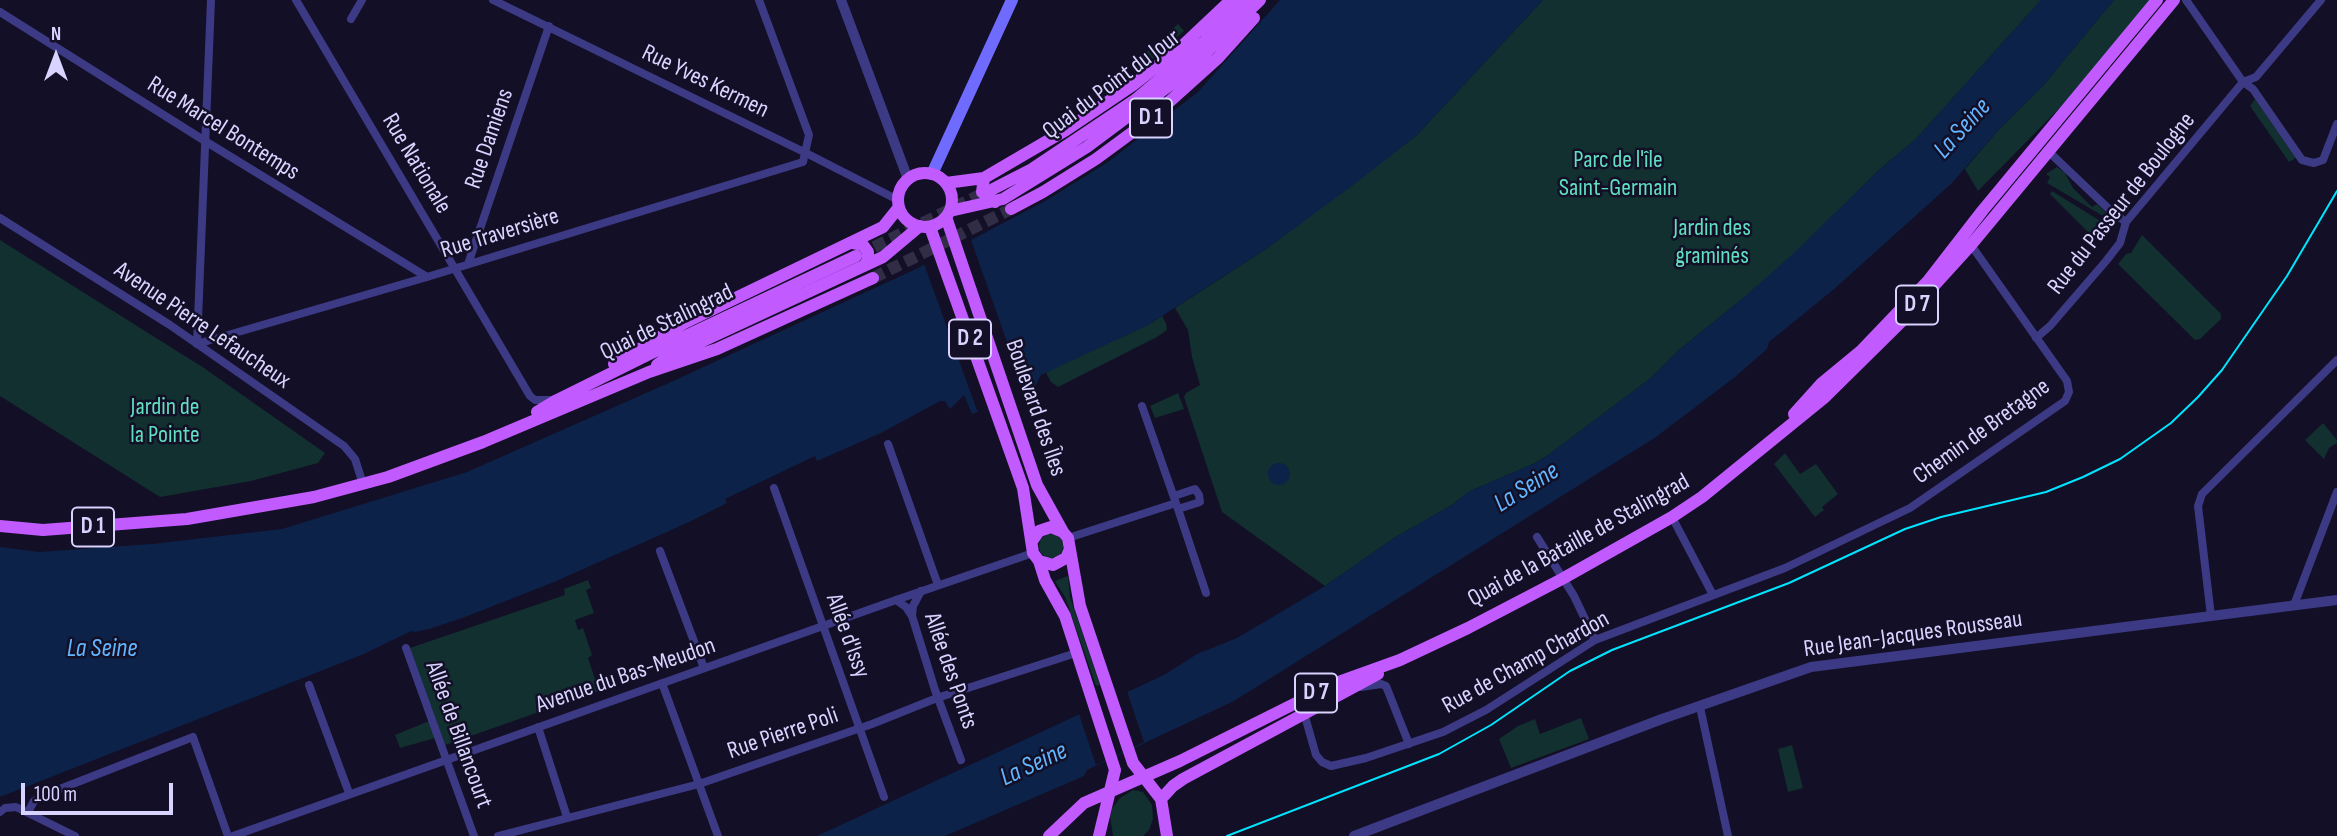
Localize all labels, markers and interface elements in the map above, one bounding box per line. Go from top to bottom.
north arrow [21,21,91,91]
text: N [51,23,61,46]
street label: Quai du Point du Jour [1037,24,1187,146]
street label: Rue Yves Kermen [637,39,773,125]
street label: Rue Marcel Bontemps [142,71,304,187]
street label: Rue Damiens [459,85,521,193]
water label: La Seine [1928,92,1998,166]
road number: D 1 [1130,99,1172,138]
street label: Rue du Passeur de Boulogne [2042,107,2202,301]
street label: Rue Nationale [375,109,457,219]
park label: Parc de l'île Saint-Germain [1559,147,1677,203]
street label: Rue Traversière [437,202,563,266]
park label: Jardin des graminés [1673,215,1751,271]
street label: Avenue Pierre Lefaucheux [108,256,296,396]
street label: Quai de Stalingrad [596,278,738,368]
road number: D 7 [1896,286,1938,324]
road number: D 2 [949,320,991,358]
street label: Boulevard des Îles [998,336,1072,480]
street label: Chemin de Bretagne [1908,373,2056,491]
park label: Jardin de la Pointe [130,394,200,450]
water label: La Seine [1489,456,1565,520]
street label: Quai de la Bataille de Stalingrad [1463,468,1695,614]
road number: D 1 [72,508,114,547]
street label: Allée d'Issy [819,590,875,682]
street label: Rue de Champ Chardon [1438,605,1614,721]
street label: Rue Jean-Jacques Rousseau [1802,605,2024,665]
street label: Allée des Ponts [917,609,983,733]
street label: Avenue du Bas-Meudon [532,632,720,720]
water label: La Seine [67,633,137,665]
street label: Allée de Billancourt [418,658,498,812]
road number: D 7 [1295,674,1337,712]
street label: Rue Pierre Poli [724,702,842,766]
water label: La Seine [995,736,1073,794]
scale bar [24,770,177,814]
text: 100 m [34,782,77,807]

